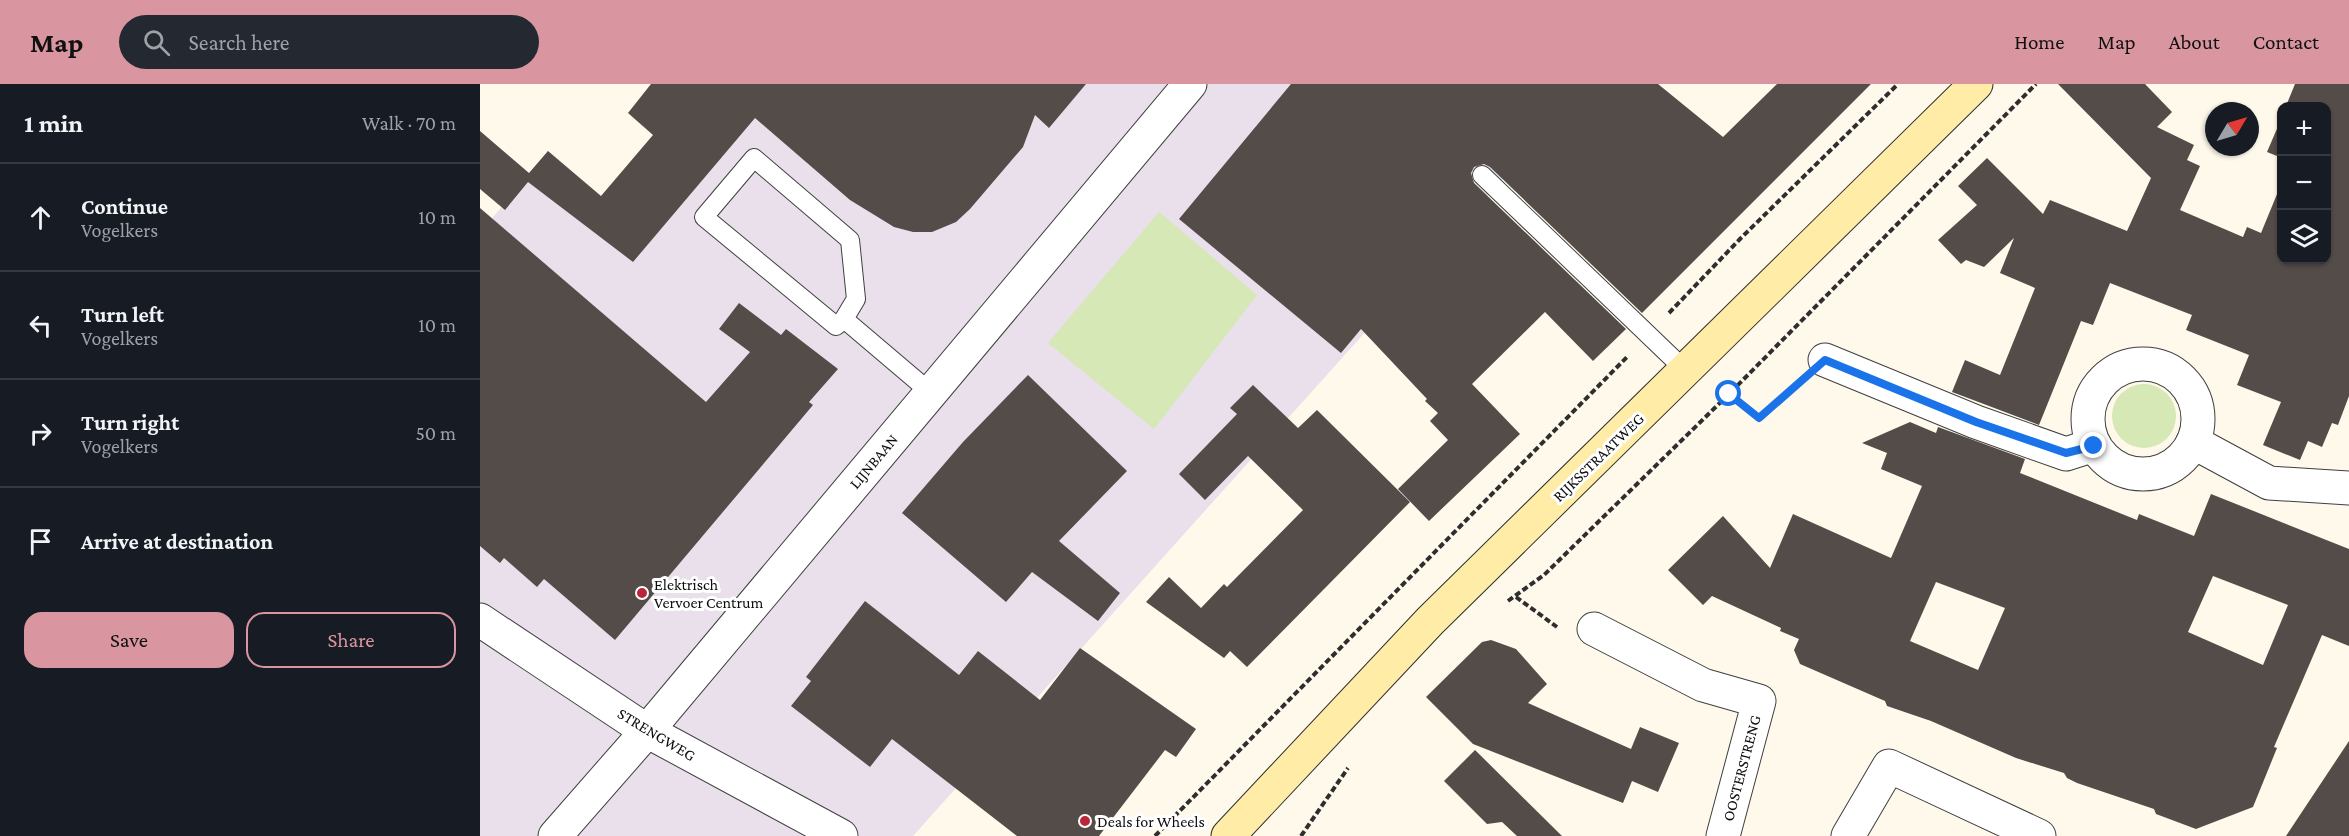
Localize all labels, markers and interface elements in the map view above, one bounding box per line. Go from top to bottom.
search box [119,15,539,69]
icon: search [140,26,173,59]
text: Map [30,27,83,58]
text: Search here [188,30,289,55]
text: Home [2014,30,2064,54]
text: Map [2097,30,2136,54]
text: About [2169,30,2220,54]
text: Contact [2253,30,2319,54]
north arrow [2205,102,2259,156]
map controls [2277,102,2331,264]
button: + [2277,102,2331,156]
text: 1 min [24,109,83,138]
text: Walk · 70 m [362,112,456,134]
button: − [2277,156,2331,210]
text: Continue [81,194,168,219]
icon: ahead [24,201,57,234]
text: 10 m [418,206,456,228]
button: layers [2277,210,2331,264]
text: Vogelkers [81,219,158,241]
text: Turn left [81,302,164,327]
icon: left [24,309,57,342]
text: 10 m [418,314,456,336]
text: Vogelkers [81,327,158,349]
route start [1715,380,1741,406]
text: Turn right [81,410,179,435]
street label: RIJKSSTRAATWEG [1549,410,1648,506]
icon: right [24,417,57,450]
text: 50 m [415,422,456,444]
street label: LIJNBAAN [846,431,902,493]
route end [2080,432,2106,458]
text: Vogelkers [81,435,158,457]
icon: arrive [24,525,57,558]
text: Arrive at destination [81,529,273,554]
place label: Elektrisch Vervoer Centrum [654,576,764,611]
marker: Elektrisch Vervoer Centrum [635,586,649,600]
button: Save [24,612,234,668]
button: Share [246,612,456,668]
street label: STRENGWEG [615,705,699,764]
street label: OOSTERSTRENG [1719,713,1764,823]
place label: Deals for Wheels [1097,813,1205,830]
marker: Deals for Wheels [1078,814,1092,828]

